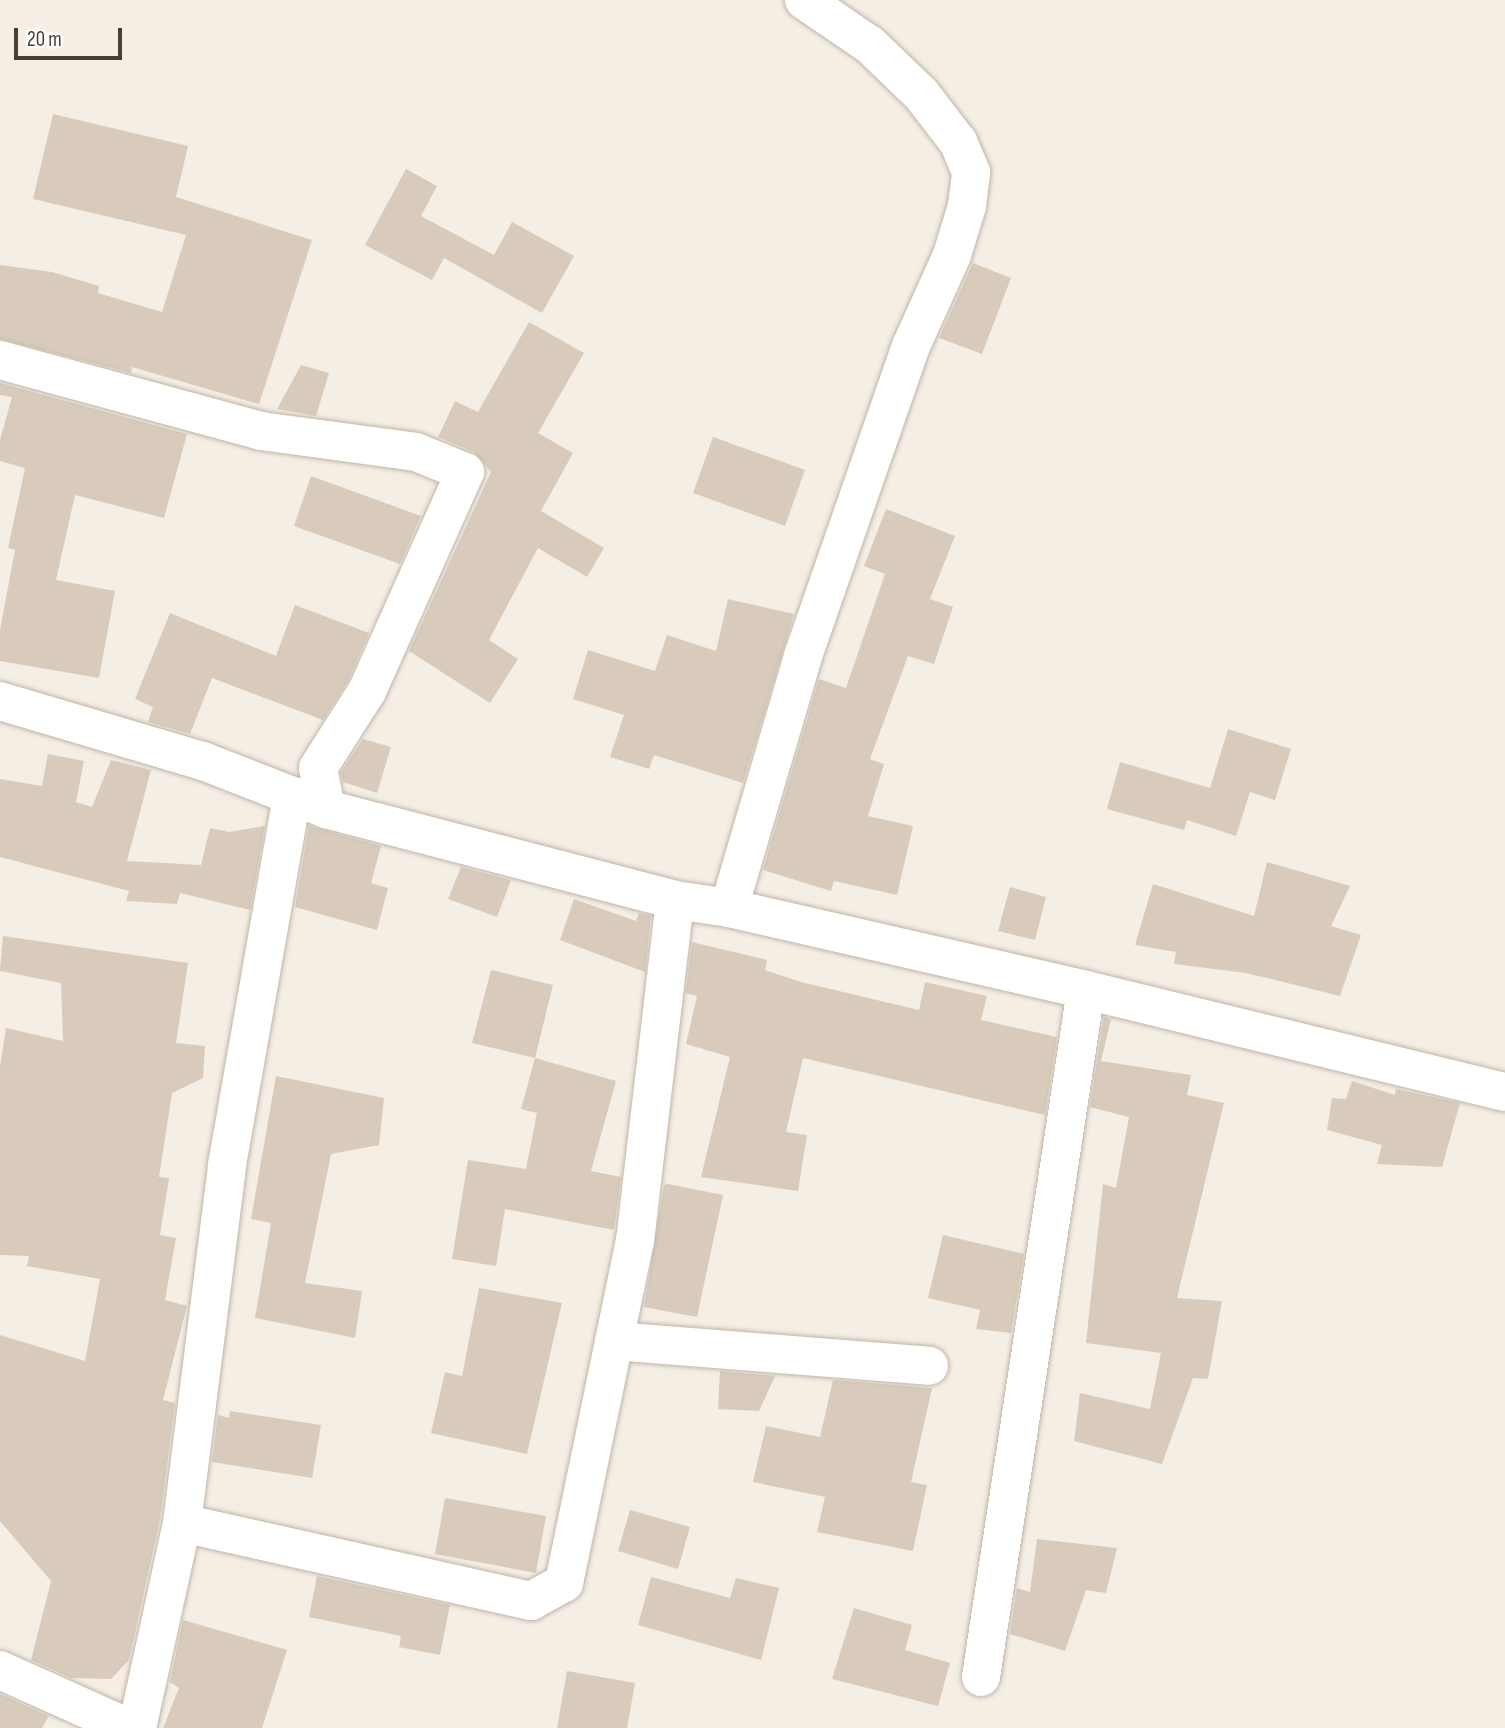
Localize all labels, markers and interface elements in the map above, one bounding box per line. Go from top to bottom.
scale bar [18,14,126,58]
text: 20 m [27,27,62,52]

